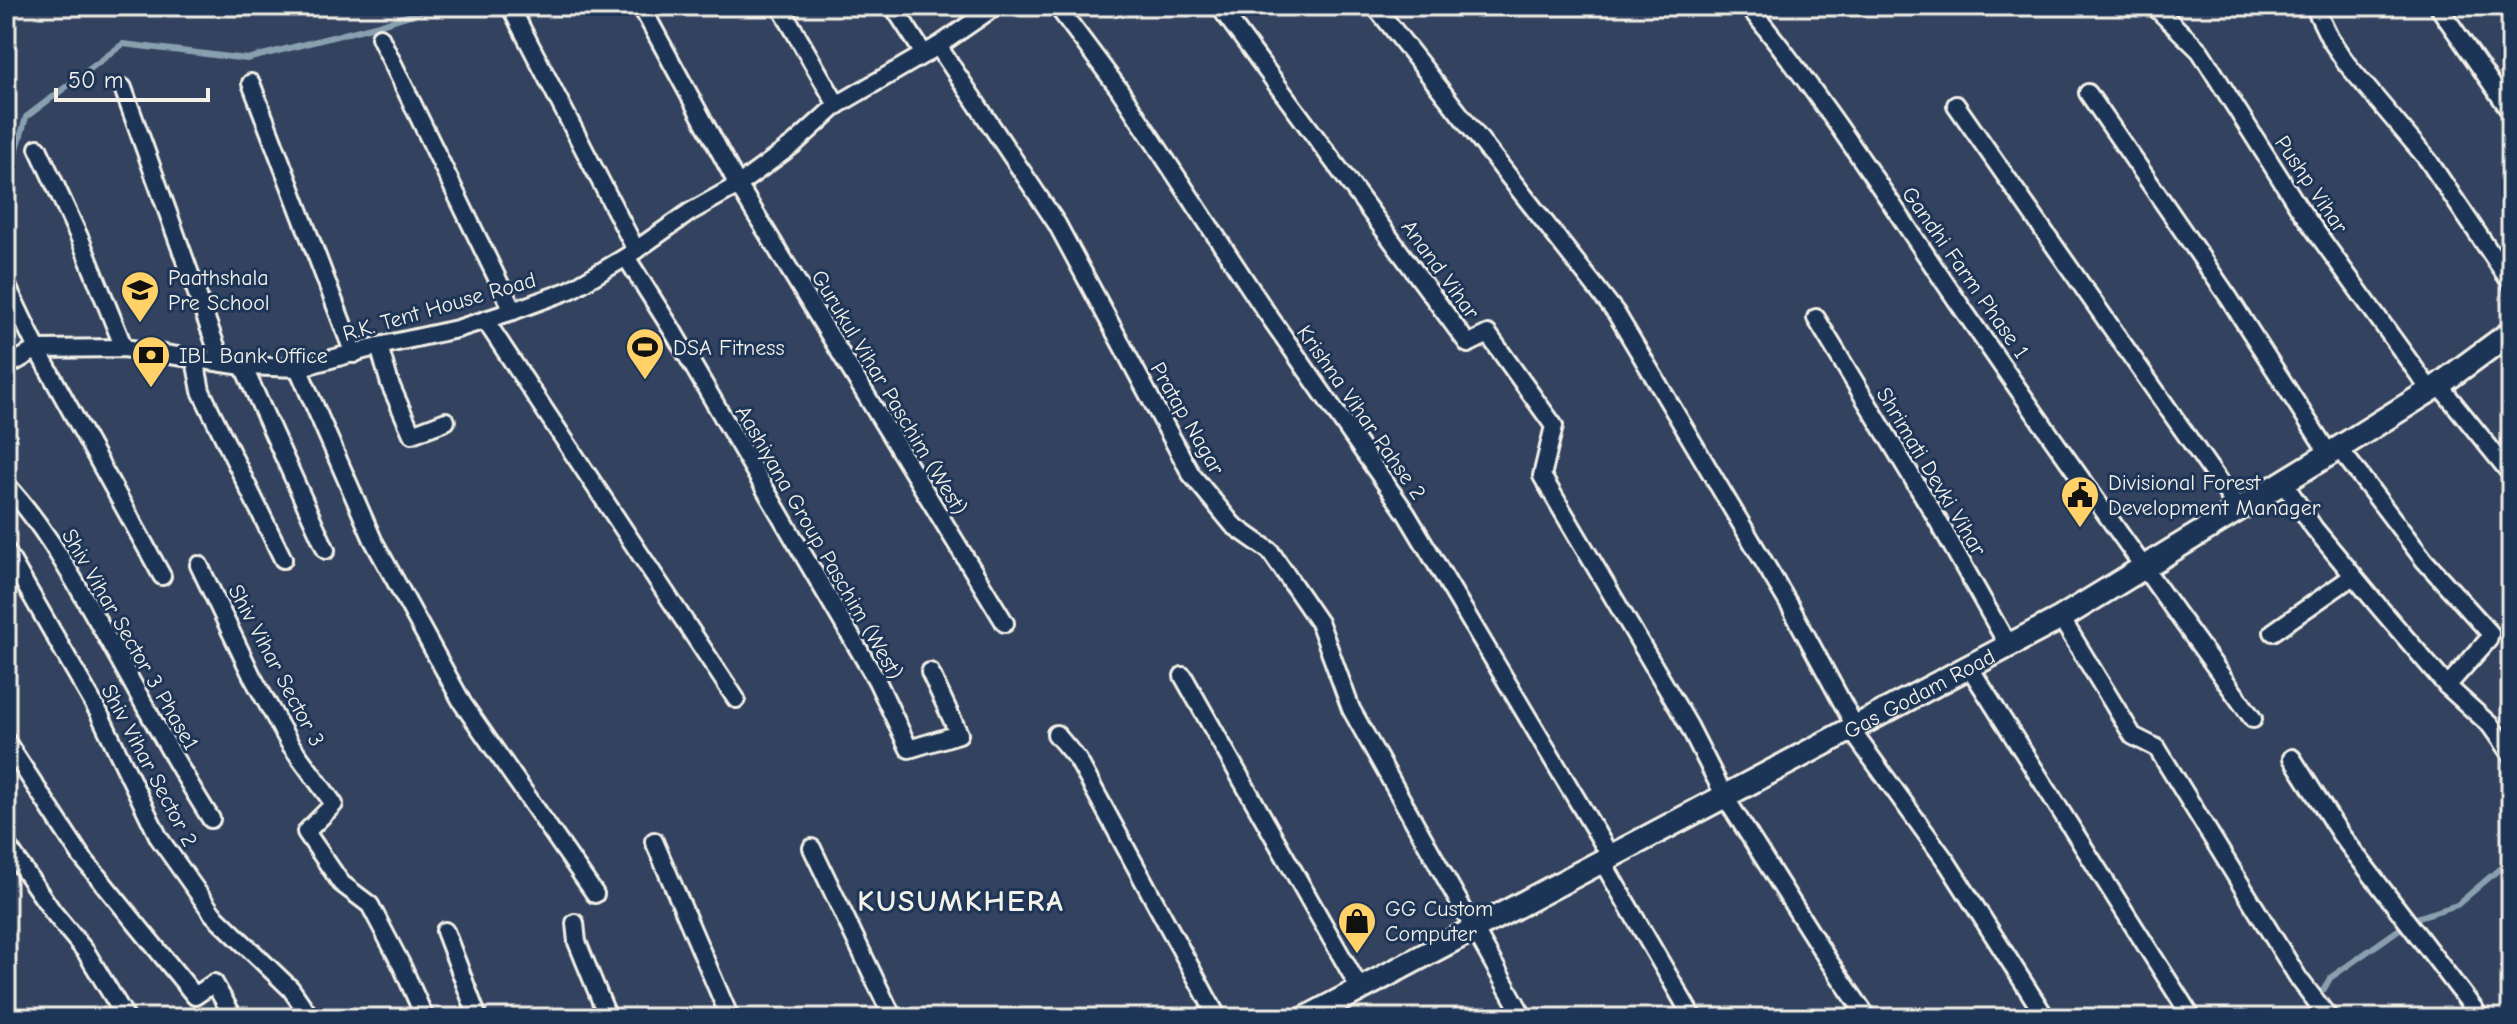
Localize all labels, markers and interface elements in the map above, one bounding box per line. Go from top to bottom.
scale bar [56,52,208,102]
text: 50 m [68,66,124,94]
street label: Pushp Vihar [2269,131,2353,239]
street label: Gandhi Farm Phase 1 [1896,182,2034,363]
street label: Anand Vihar [1396,215,1485,324]
place label: Paathshala Pre School [168,265,270,316]
street label: Gurukul Vihar Paschim (West) [806,265,973,520]
street label: R.K. Tent House Road [340,267,539,347]
school or university icon: Paathshala Pre School [119,269,161,324]
street label: Krishna Vihar Pahse 2 [1291,320,1431,505]
sports icon: DSA Fitness [624,326,666,381]
bank icon: IBL Bank Office [130,334,172,389]
place label: DSA Fitness [673,335,785,361]
place label: IBL Bank Office [179,343,328,369]
street label: Pratap Nagar [1144,358,1230,480]
street label: Shrimati Devki Vihar [1871,383,1992,561]
street label: Aashiyana Group Paschim (West) [730,401,908,684]
place label: Divisional Forest Development Manager [2108,470,2321,521]
public building icon: Divisional Forest Development Manager [2059,474,2101,529]
street label: Shiv Vihar Sector 3 Phase1 [56,524,204,755]
street label: Shiv Vihar Sector 3 [222,580,330,751]
street label: Gas Godam Road [1840,643,2000,745]
street label: Shiv Vihar Sector 2 [95,680,203,851]
district label: KUSUMKHERA [857,884,1065,919]
place label: GG Custom Computer [1385,896,1493,947]
shop icon: GG Custom Computer [1336,900,1378,955]

